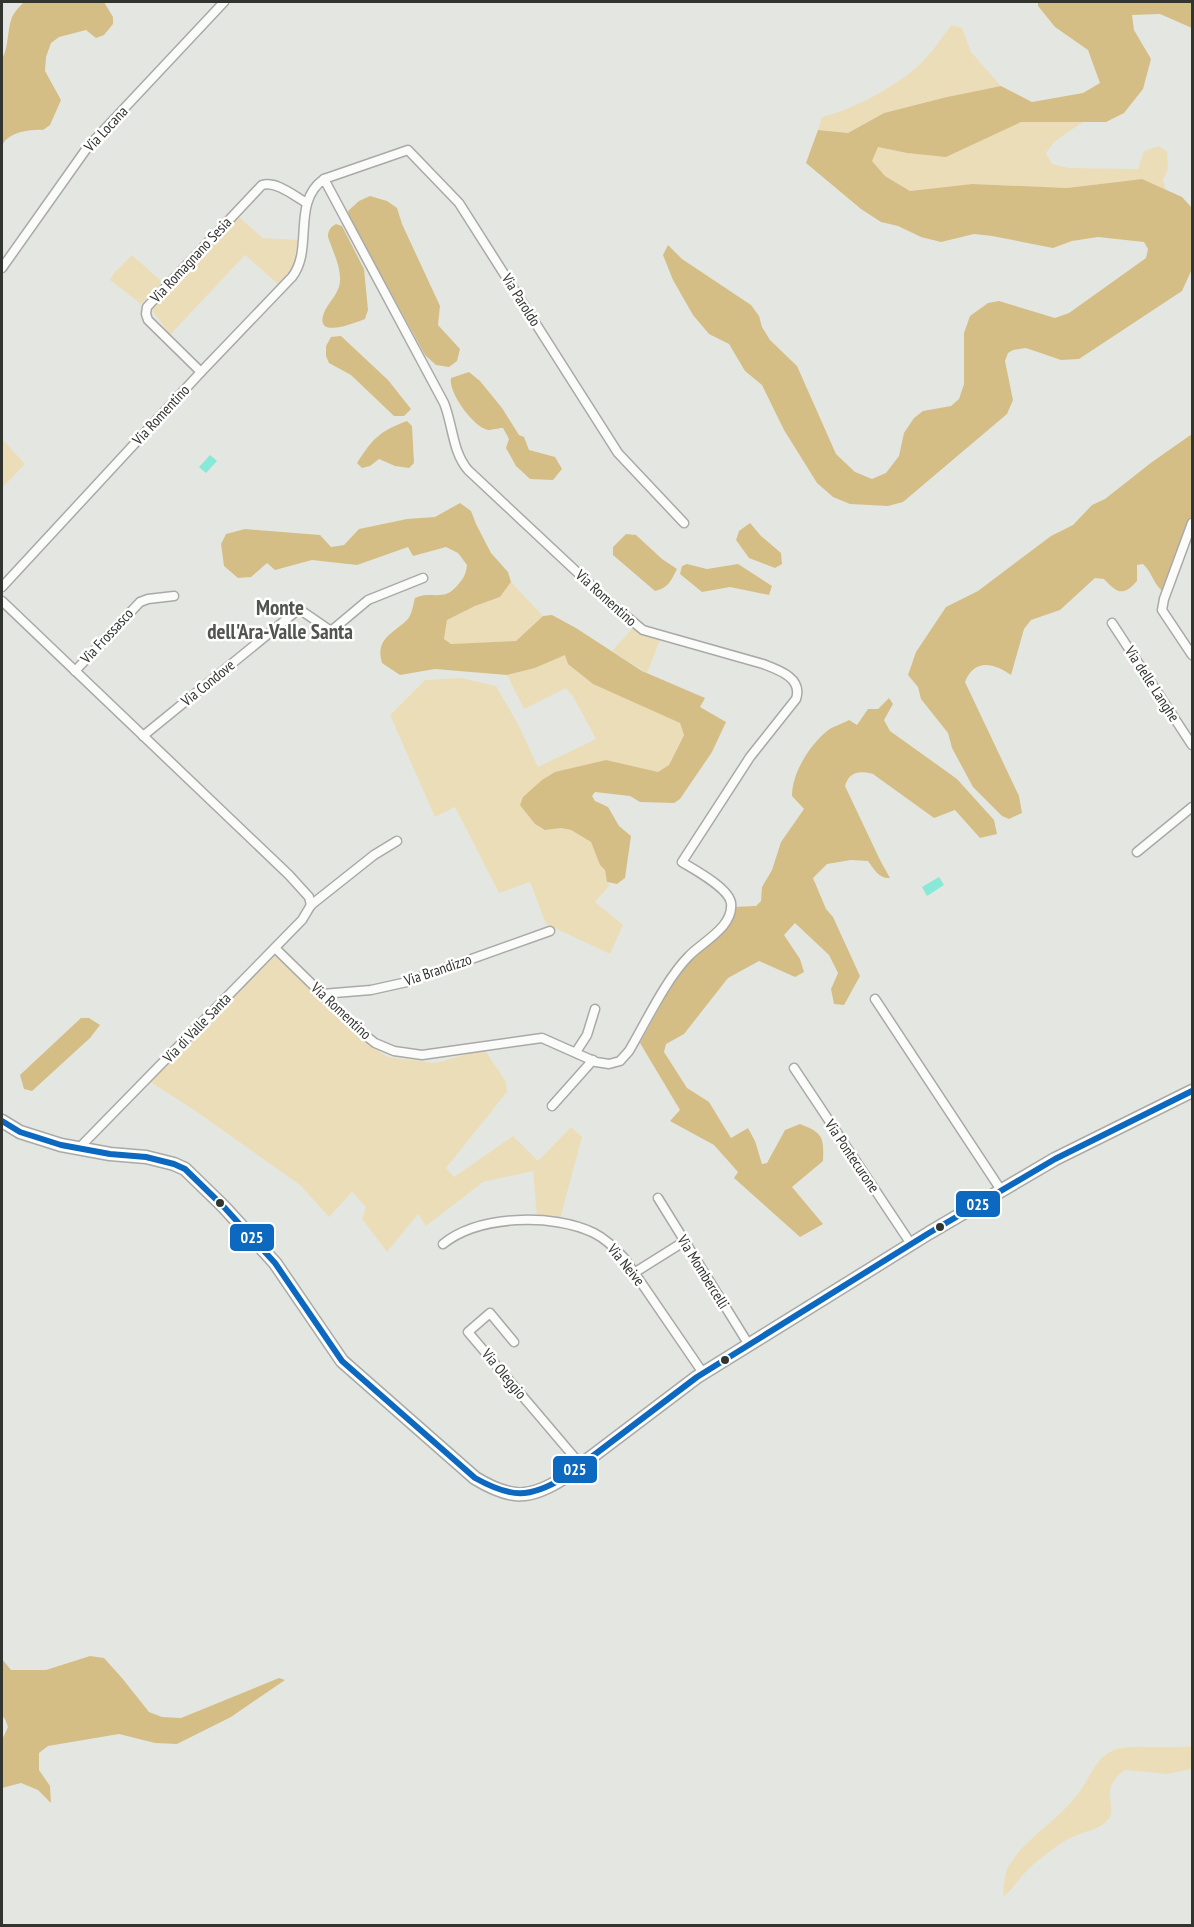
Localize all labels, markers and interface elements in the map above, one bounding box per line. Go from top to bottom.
street label: Via Locana [79,102,131,156]
street label: Via Romagnano Sesia [145,213,235,307]
street label: Via Paroldo [497,269,545,330]
street label: Via Romentino [127,381,193,449]
street label: Via Romentino [571,565,641,630]
district label: Monte dell'Ara-Valle Santa [207,594,353,645]
street label: Via Frossasco [75,604,137,668]
street label: Via delle Langhe [1120,642,1184,725]
street label: Via Condove [176,655,238,711]
street label: Via Brandizzo [401,949,474,990]
street label: Via Romentino [307,977,375,1043]
street label: Via di Valle Santa [158,989,235,1067]
street label: Via Pontecurone [820,1115,884,1196]
line badge: 025 [955,1190,1001,1218]
text: 025 [967,1194,989,1214]
unlabelled marker [214,1197,226,1209]
unlabelled marker [934,1221,946,1233]
line badge: 025 [229,1223,275,1252]
text: 025 [241,1227,263,1247]
street label: Via Mombercelli [673,1230,734,1312]
street label: Via Neive [603,1239,649,1290]
street label: Via Oleggio [477,1344,531,1403]
unlabelled marker [719,1354,731,1366]
line badge: 025 [552,1455,598,1484]
text: 025 [564,1459,586,1479]

